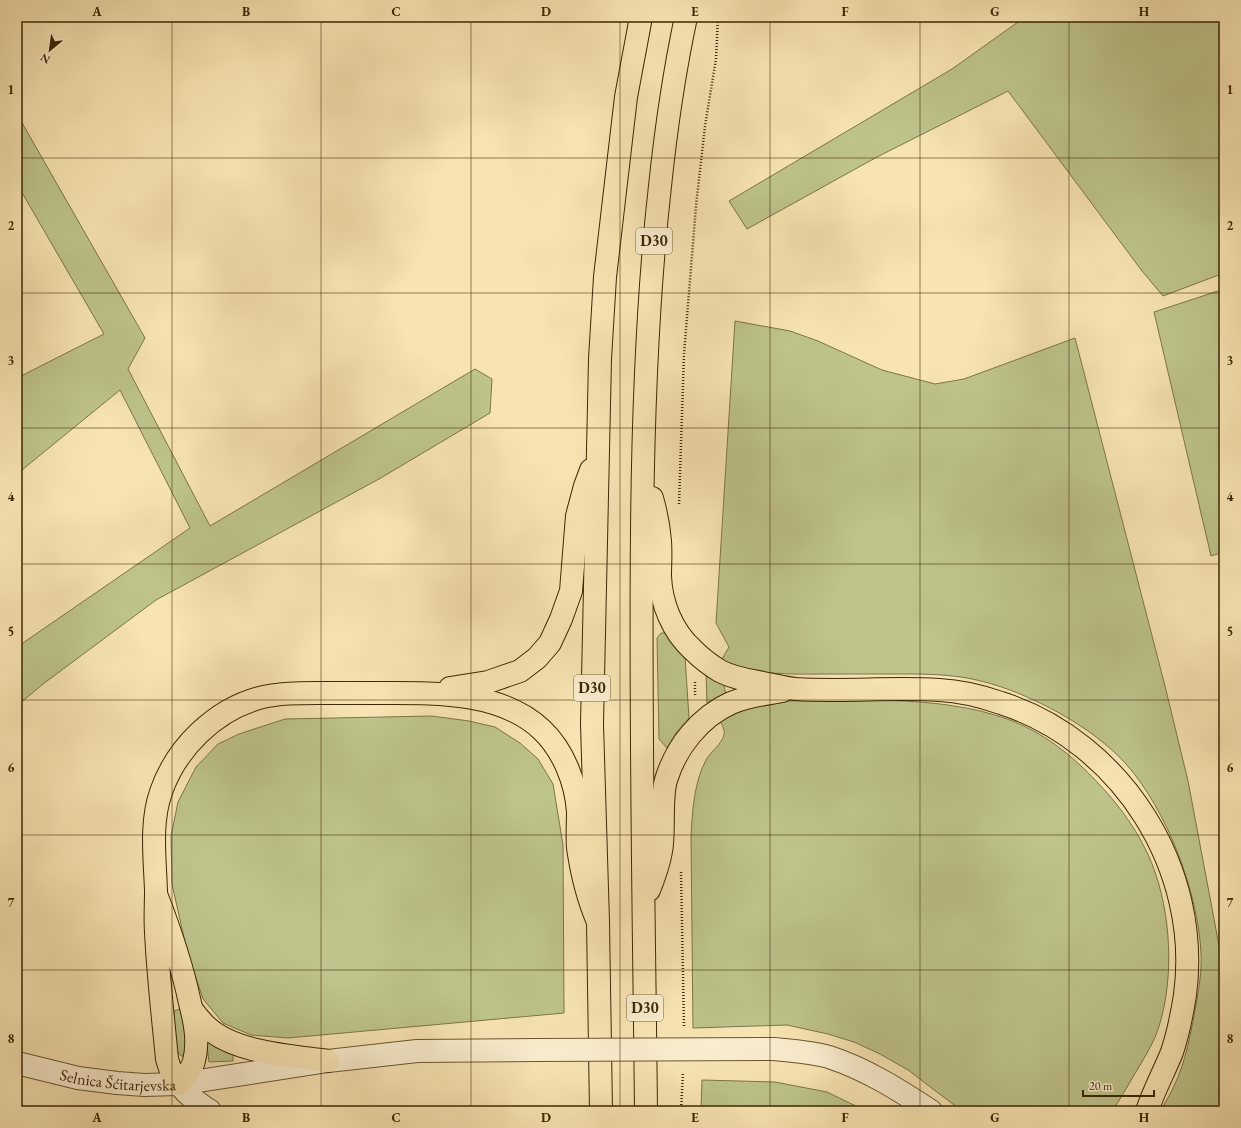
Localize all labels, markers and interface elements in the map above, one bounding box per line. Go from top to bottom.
text: A [91,3,102,20]
text: B [242,3,250,20]
text: C [391,3,401,20]
text: D [541,3,551,20]
text: E [691,3,699,20]
text: F [841,3,849,20]
text: G [990,3,1000,20]
text: H [1139,3,1150,20]
north arrow [30,30,70,70]
text: N [38,50,52,67]
text: 1 [8,81,15,98]
text: 1 [1227,81,1234,98]
text: 2 [8,217,15,234]
text: 2 [1227,217,1234,234]
road number: D30 [636,228,672,254]
text: 3 [8,352,15,369]
text: 3 [1227,352,1234,369]
text: 4 [8,488,15,505]
text: 4 [1227,488,1234,505]
text: 5 [8,623,14,640]
text: 5 [1227,623,1233,640]
road number: D30 [574,675,610,701]
text: 6 [8,759,15,776]
text: 6 [1227,759,1234,776]
text: 7 [8,894,15,911]
text: 7 [1227,894,1234,911]
road number: D30 [627,995,663,1021]
text: 8 [8,1030,15,1047]
text: 8 [1227,1030,1234,1047]
street label: Selnica Šćitarjevska [58,1064,177,1096]
scale bar [1083,1072,1154,1098]
text: 20 m [1089,1078,1113,1094]
text: A [91,1109,102,1126]
text: B [242,1109,250,1126]
text: C [391,1109,401,1126]
text: D [541,1109,551,1126]
text: E [691,1109,699,1126]
text: F [841,1109,849,1126]
text: G [990,1109,1000,1126]
text: H [1139,1109,1150,1126]

